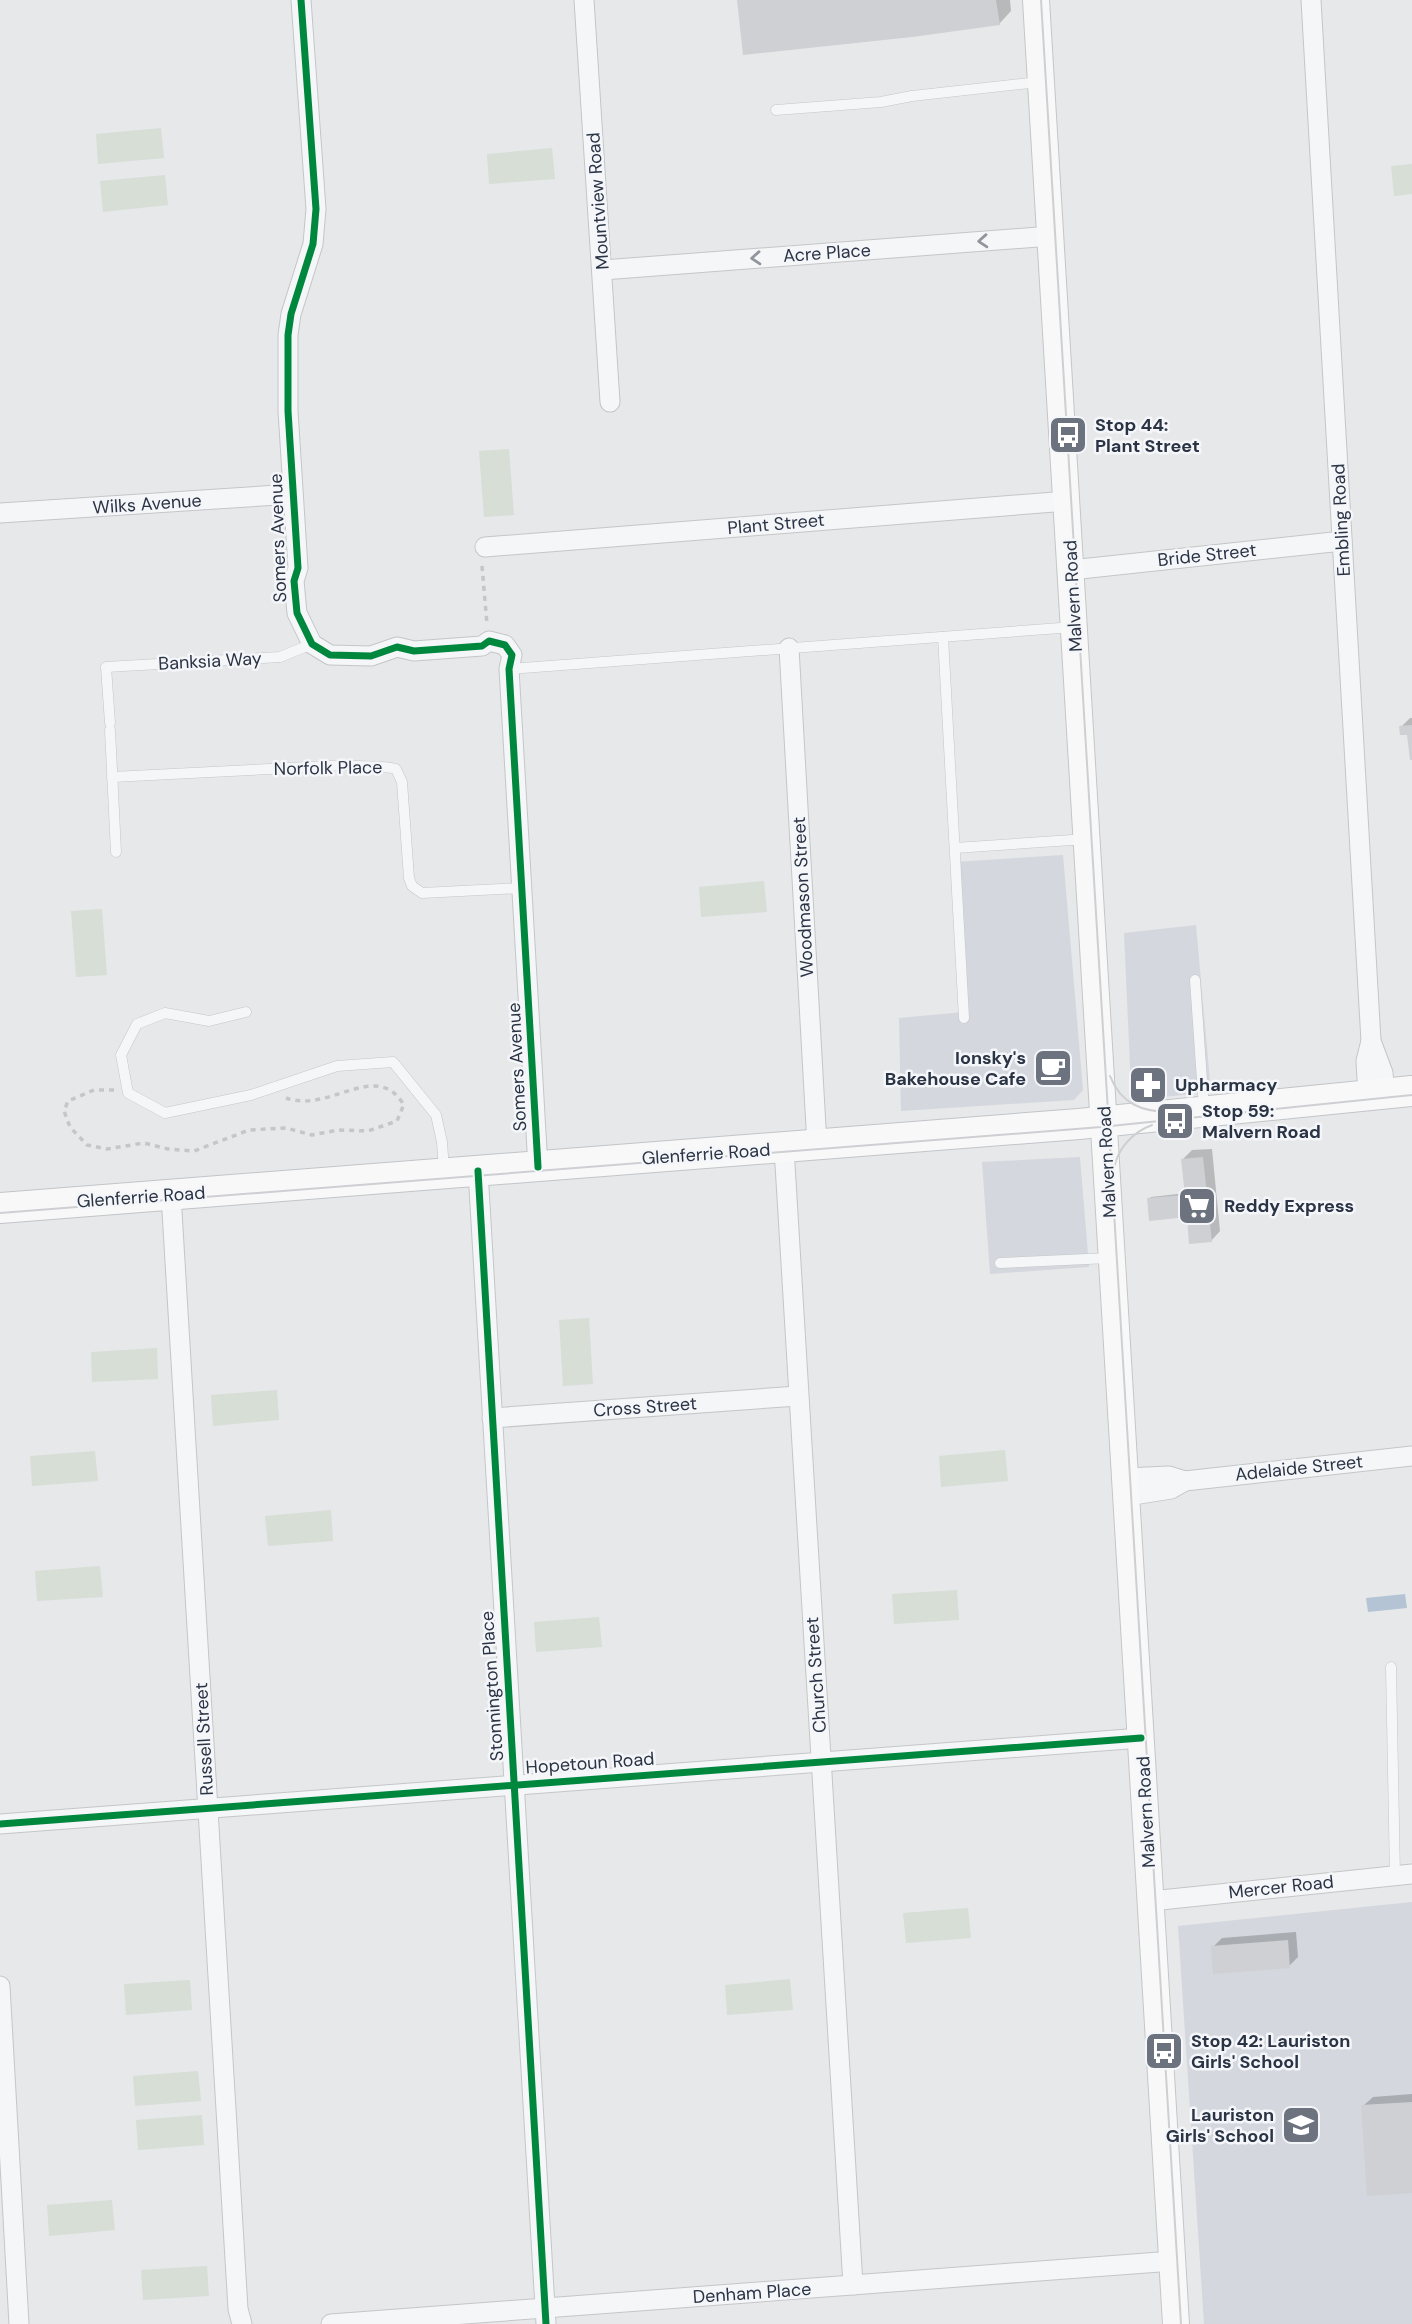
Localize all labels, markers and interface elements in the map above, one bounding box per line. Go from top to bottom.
street label: Mountview Road [581,132,615,270]
one-way arrow [977,233,988,248]
street label: Acre Place [782,238,872,268]
one-way arrow [750,250,761,265]
place label: Stop 44: Plant Street [1095,413,1200,458]
bus stop icon: Stop 44: Plant Street [1047,414,1089,456]
street label: Embling Road [1326,463,1356,577]
street label: Somers Avenue [264,473,292,603]
street label: Wilks Avenue [92,488,202,520]
street label: Plant Street [726,508,826,540]
street label: Bride Street [1156,538,1258,572]
street label: Malvern Road [1058,540,1088,652]
street label: Banksia Way [158,646,262,676]
street label: Norfolk Place [273,755,383,781]
street label: Woodmason Street [787,816,819,978]
street label: Somers Avenue [502,1002,532,1132]
place label: Ionsky's Bakehouse Cafe [885,1046,1026,1091]
cafe icon: Ionsky's Bakehouse Cafe [1032,1047,1074,1089]
pharmacy icon: Upharmacy [1127,1064,1169,1106]
place label: Upharmacy [1175,1073,1278,1097]
place label: Stop 59: Malvern Road [1202,1099,1321,1144]
bus stop icon: Stop 59: Malvern Road [1154,1100,1196,1142]
street label: Malvern Road [1092,1106,1122,1218]
street label: Glenferrie Road [641,1138,771,1170]
street label: Glenferrie Road [76,1181,206,1213]
supermarket icon: Reddy Express [1176,1185,1218,1227]
place label: Reddy Express [1224,1194,1354,1218]
street label: Cross Street [592,1391,698,1423]
street label: Adelaide Street [1234,1449,1364,1487]
street label: Stonnington Place [475,1610,509,1762]
street label: Church Street [800,1616,832,1734]
street label: Russell Street [189,1682,219,1796]
street label: Hopetoun Road [525,1747,655,1779]
street label: Malvern Road [1131,1756,1161,1868]
street label: Mercer Road [1227,1870,1335,1904]
place label: Stop 42: Lauriston Girls' School [1191,2029,1350,2074]
bus stop icon: Stop 42: Lauriston Girls' School [1143,2030,1185,2072]
place label: Lauriston Girls' School [1166,2103,1274,2148]
school or university icon: Lauriston Girls' School [1280,2104,1322,2146]
street label: Denham Place [692,2277,812,2309]

